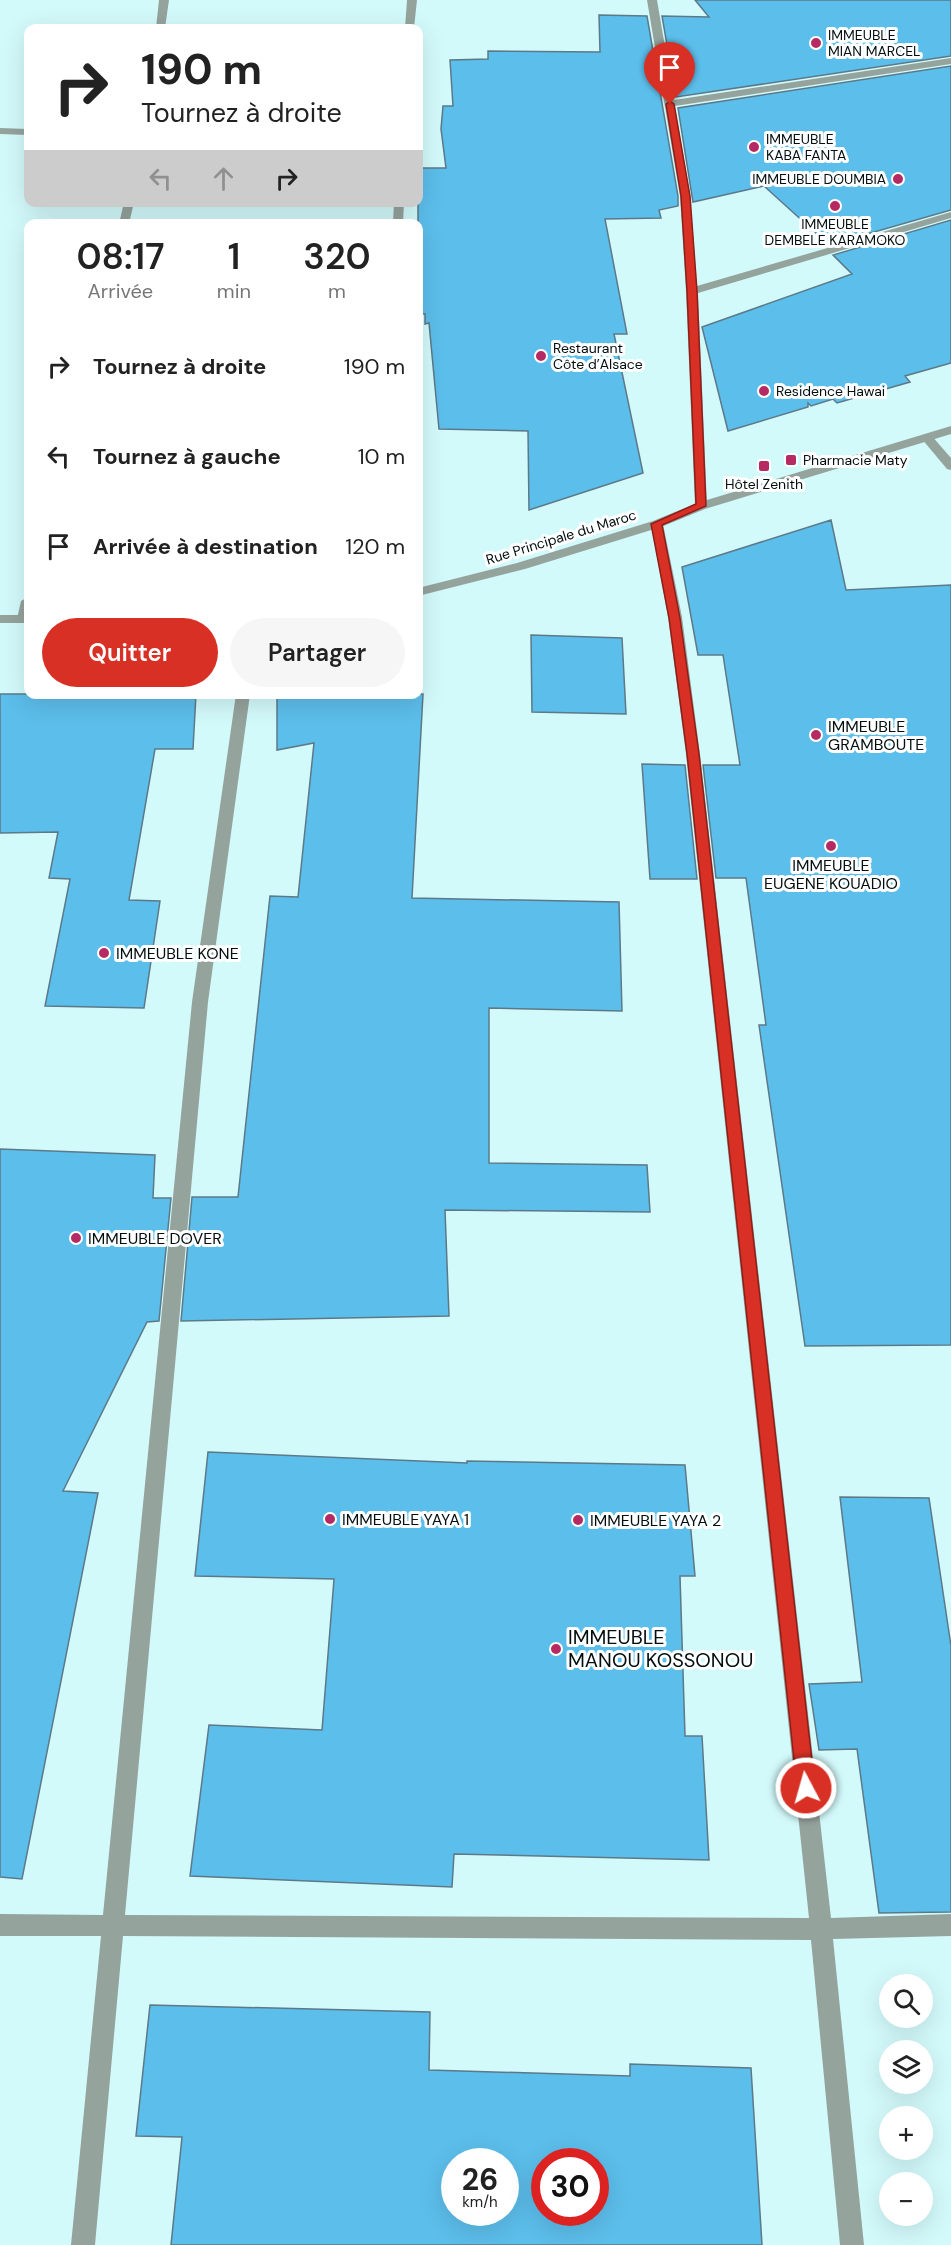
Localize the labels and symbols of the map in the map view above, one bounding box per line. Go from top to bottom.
place label: IMMEUBLE MIAN MARCEL [828,26,920,60]
marker: IMMEUBLE MIAN MARCEL [809,36,823,50]
pin [644,42,695,104]
place label: IMMEUBLE KABA FANTA [766,130,846,164]
marker: IMMEUBLE KABA FANTA [747,140,761,154]
place label: IMMEUBLE DOUMBIA [752,170,886,188]
marker: IMMEUBLE DOUMBIA [891,172,905,186]
marker: IMMEUBLE DEMBELE KARAMOKO [828,199,842,213]
place label: IMMEUBLE DEMBELE KARAMOKO [765,215,906,249]
place label: Restaurant Côte d’Alsace [553,339,643,373]
marker: Restaurant Côte d’Alsace [534,349,548,363]
place label: Residence Hawai [776,382,885,400]
marker: Residence Hawai [757,384,771,398]
place label: Pharmacie Maty [803,451,908,469]
marker: Pharmacie Maty [784,453,798,467]
marker: Hôtel Zenith [757,459,771,473]
place label: Hôtel Zenith [725,475,803,493]
street label: Rue Principale du Maroc [484,506,638,568]
place label: IMMEUBLE GRAMBOUTE [828,716,924,755]
marker: IMMEUBLE GRAMBOUTE [809,728,823,742]
marker: IMMEUBLE EUGENE KOUADIO [824,839,838,853]
place label: IMMEUBLE EUGENE KOUADIO [764,855,898,894]
place label: IMMEUBLE KONE [116,943,239,964]
marker: IMMEUBLE KONE [97,946,111,960]
place label: IMMEUBLE DOVER [88,1228,222,1249]
marker: IMMEUBLE DOVER [69,1231,83,1245]
place label: IMMEUBLE YAYA 1 [342,1509,469,1530]
place label: IMMEUBLE YAYA 2 [590,1510,721,1531]
marker: IMMEUBLE YAYA 1 [323,1512,337,1526]
marker: IMMEUBLE YAYA 2 [571,1513,585,1527]
place label: IMMEUBLE MANOU KOSSONOU [568,1624,753,1673]
marker: IMMEUBLE MANOU KOSSONOU [549,1642,563,1656]
position arrow [774,1756,838,1820]
speed limit sign: 30 [531,2148,609,2226]

